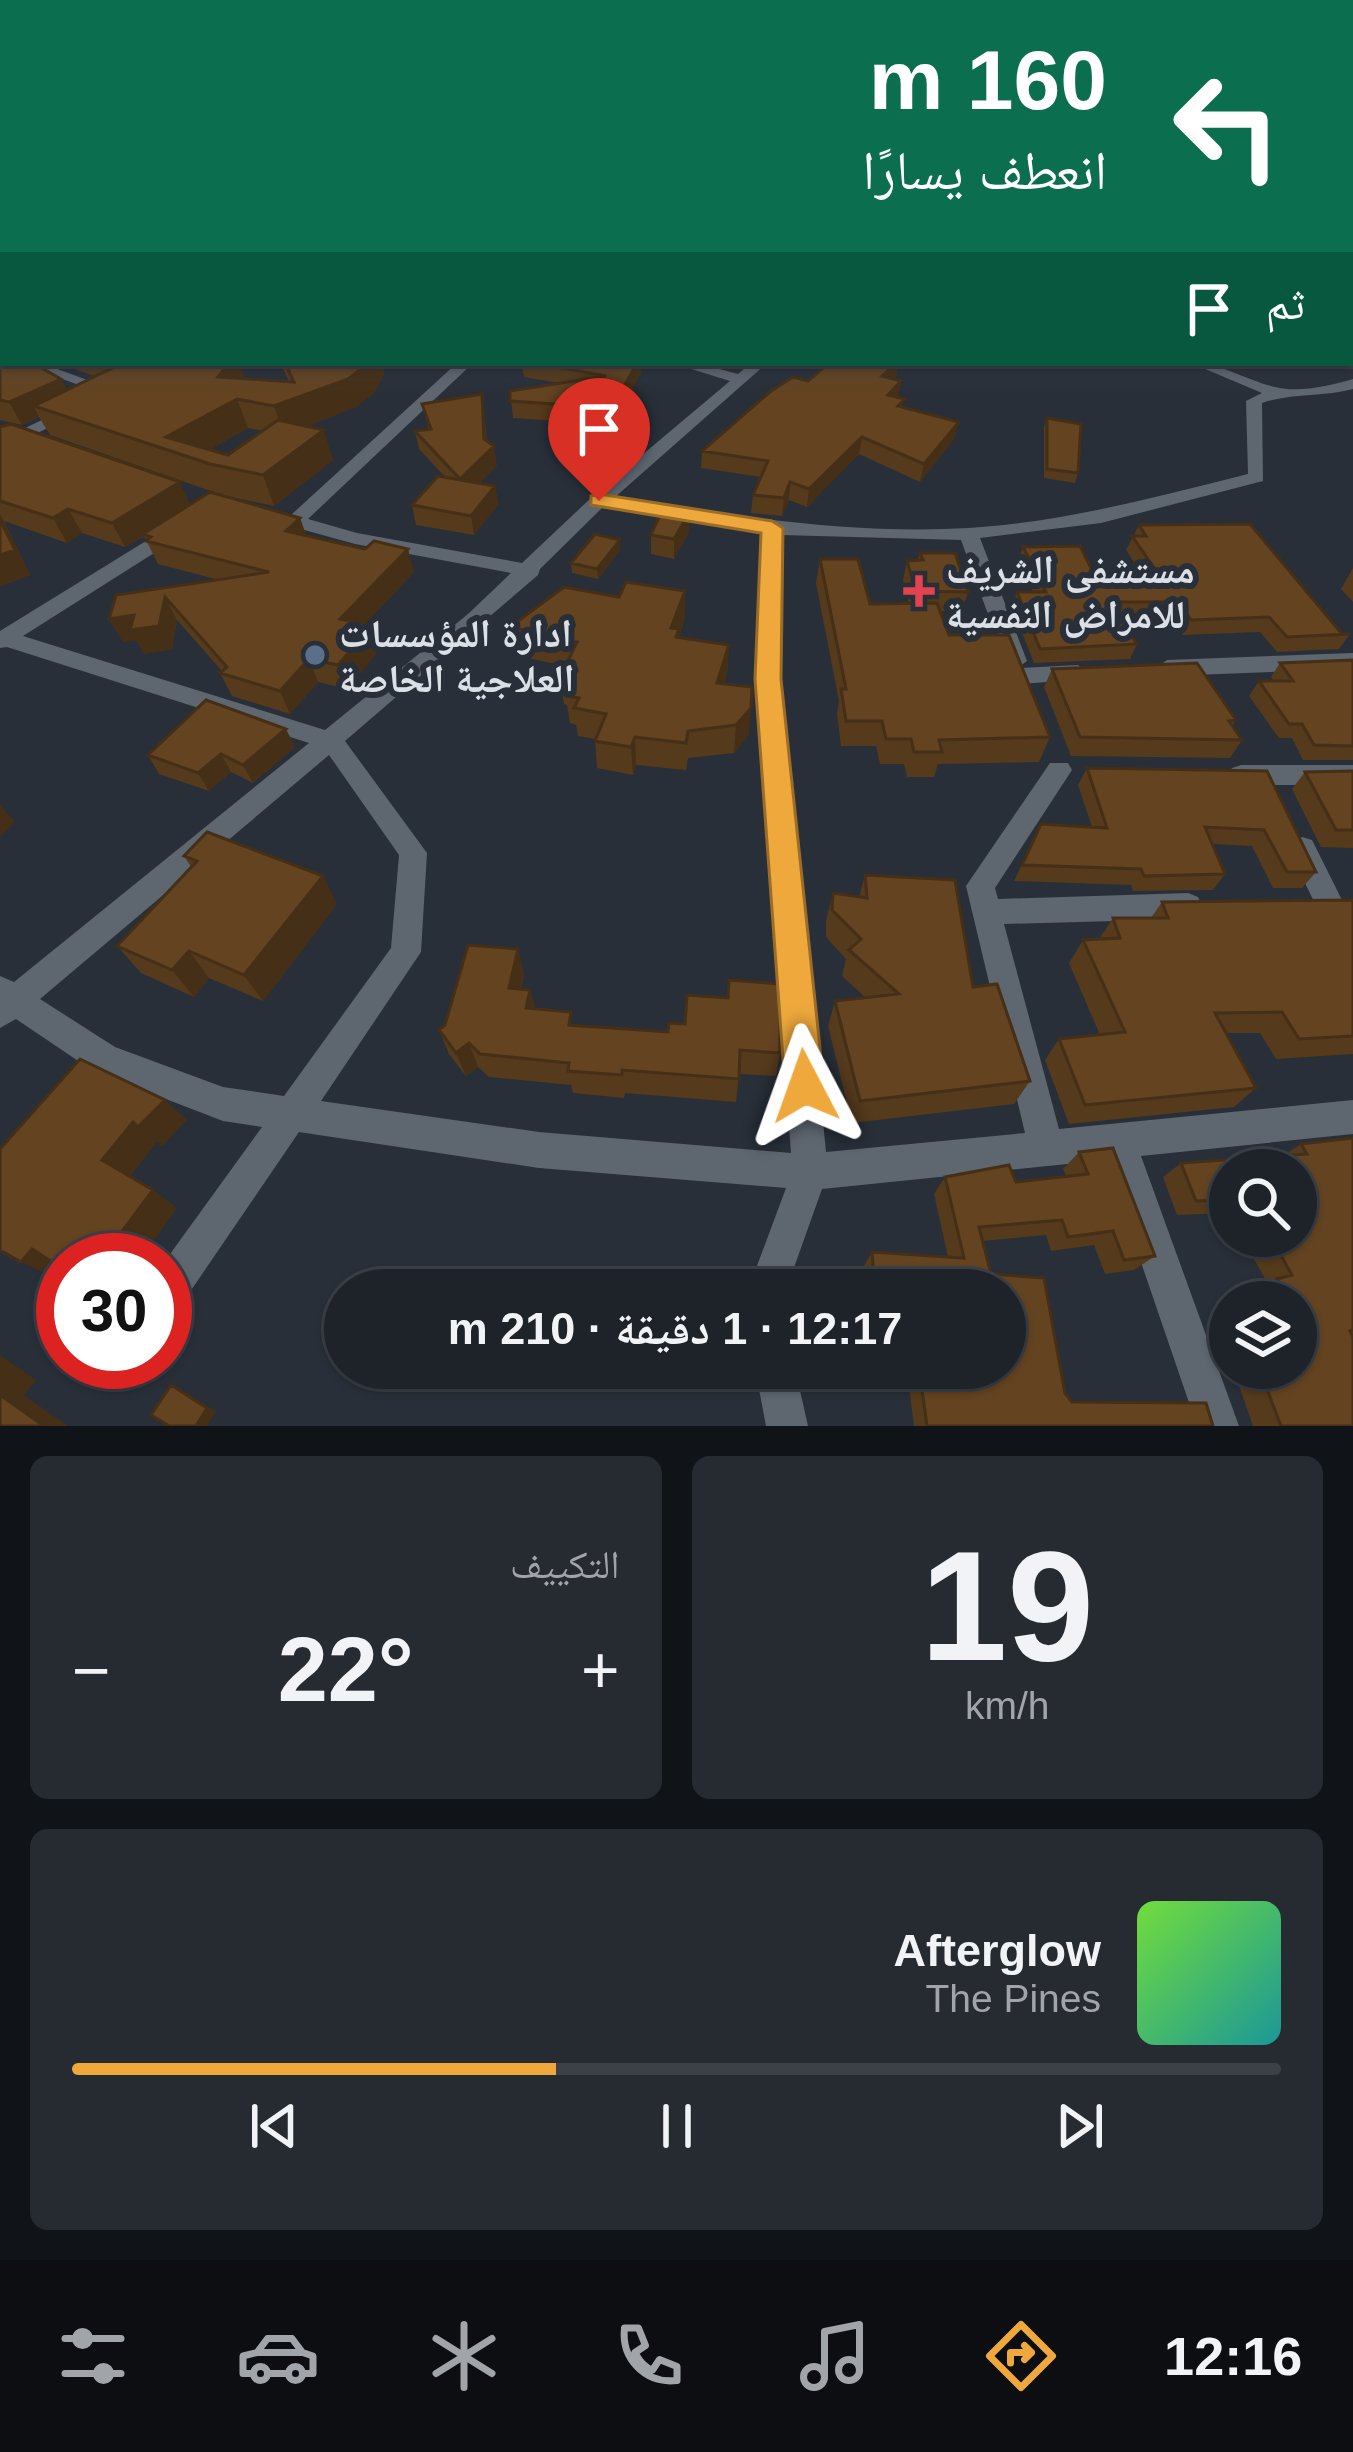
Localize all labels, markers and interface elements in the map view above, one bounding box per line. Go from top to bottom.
text: 160 m [869,33,1107,127]
icon: left [1149,48,1305,204]
text: انعطف يسارًا [862,140,1107,200]
icon: arrive [1176,276,1242,342]
text: ثم [1266,278,1305,329]
pin [548,378,650,501]
icon: arrive [566,396,632,462]
place label: مستشفى الشريف للامراض النفسية [946,548,1195,638]
marker: مستشفى الشريف للامراض النفسية [903,575,935,607]
place label: ادارة المؤسسات العلاجية الخاصة [339,612,575,701]
marker: ادارة المؤسسات العلاجية الخاصة [302,642,328,668]
position arrow [742,1023,868,1149]
map controls [1209,1149,1317,1389]
button: search [1209,1149,1317,1257]
speed limit sign: 30 [36,1233,192,1389]
button: layers [1209,1281,1317,1389]
text: 12:17 · 1 دقيقة · 210 m [448,1303,902,1354]
text: 19 [920,1519,1094,1693]
text: التكييف [510,1543,620,1586]
text: 22° [278,1620,414,1720]
text: − [72,1633,111,1707]
text: + [581,1633,619,1707]
text: km/h [965,1684,1050,1727]
text: Afterglow [894,1925,1101,1976]
text: The Pines [925,1977,1101,2020]
icon: previous [241,2093,307,2159]
icon: pause [644,2093,710,2159]
icon: next [1047,2093,1113,2159]
icon: filters [51,2314,135,2398]
icon: car [236,2314,320,2398]
icon: climate [422,2314,506,2398]
icon: phone [607,2314,691,2398]
icon: music [793,2314,877,2398]
icon: directions [979,2314,1063,2398]
text: 12:16 [1164,2326,1302,2386]

